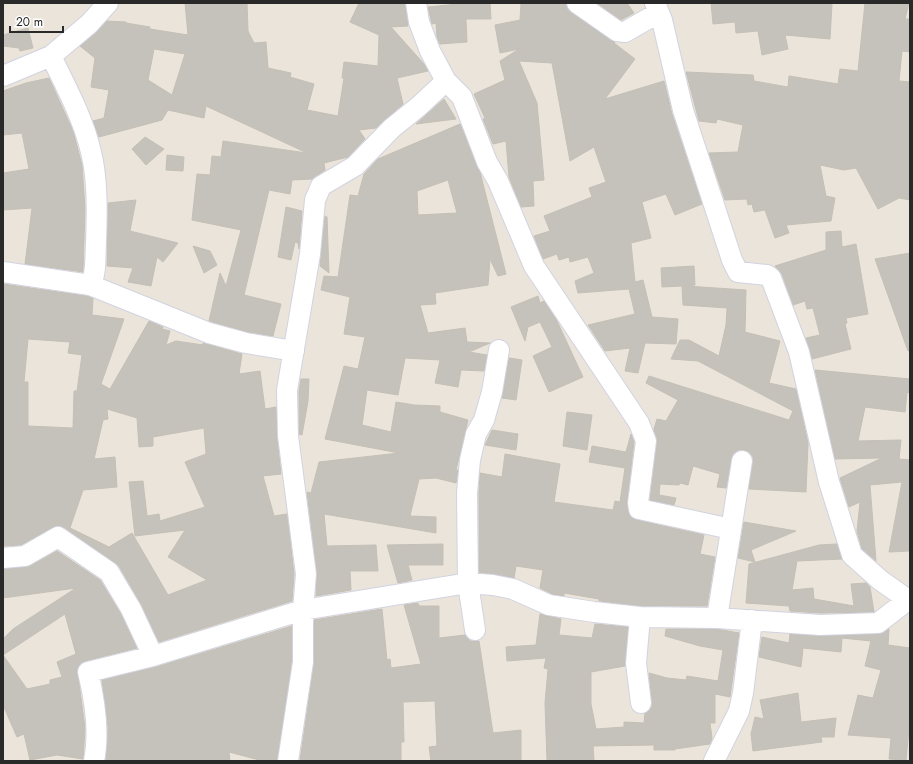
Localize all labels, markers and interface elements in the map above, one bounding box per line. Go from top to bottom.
scale bar [10,8,63,34]
text: 20 m [16,13,43,31]

